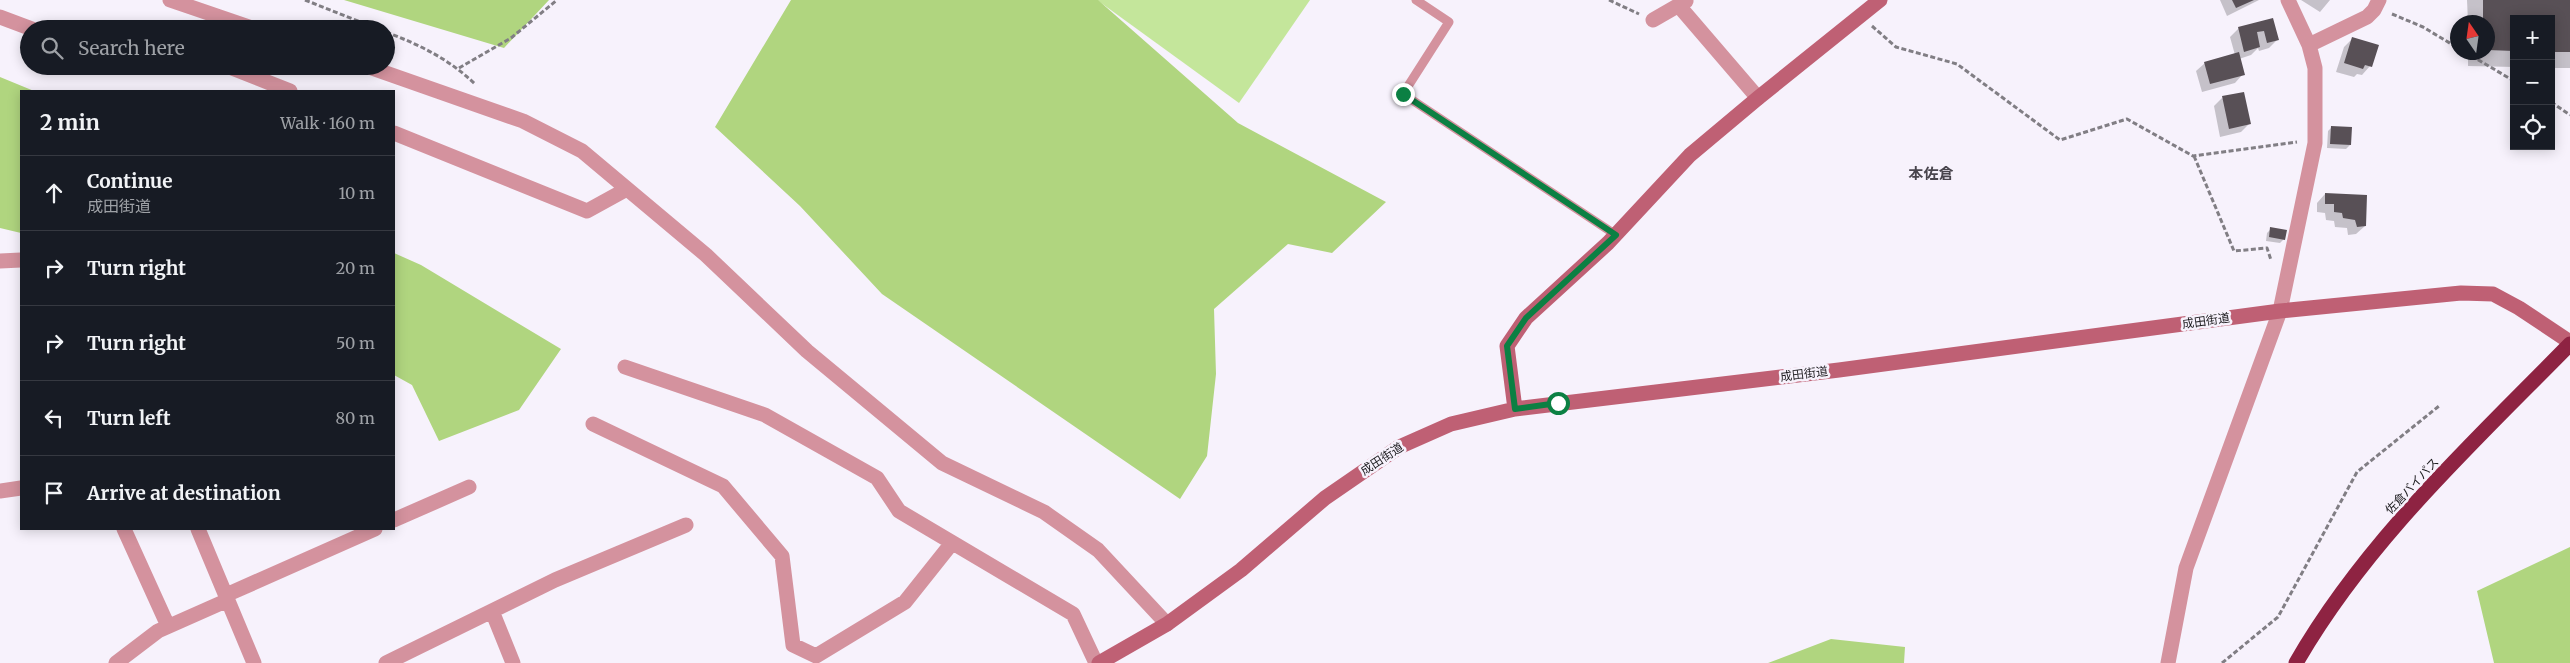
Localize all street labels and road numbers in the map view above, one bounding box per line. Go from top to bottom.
street label: 成田街道 [2181,310,2231,331]
street label: 成田街道 [1779,363,1829,384]
street label: 成田街道 [1358,439,1406,478]
street label: 佐倉バイパス [2382,454,2442,517]

